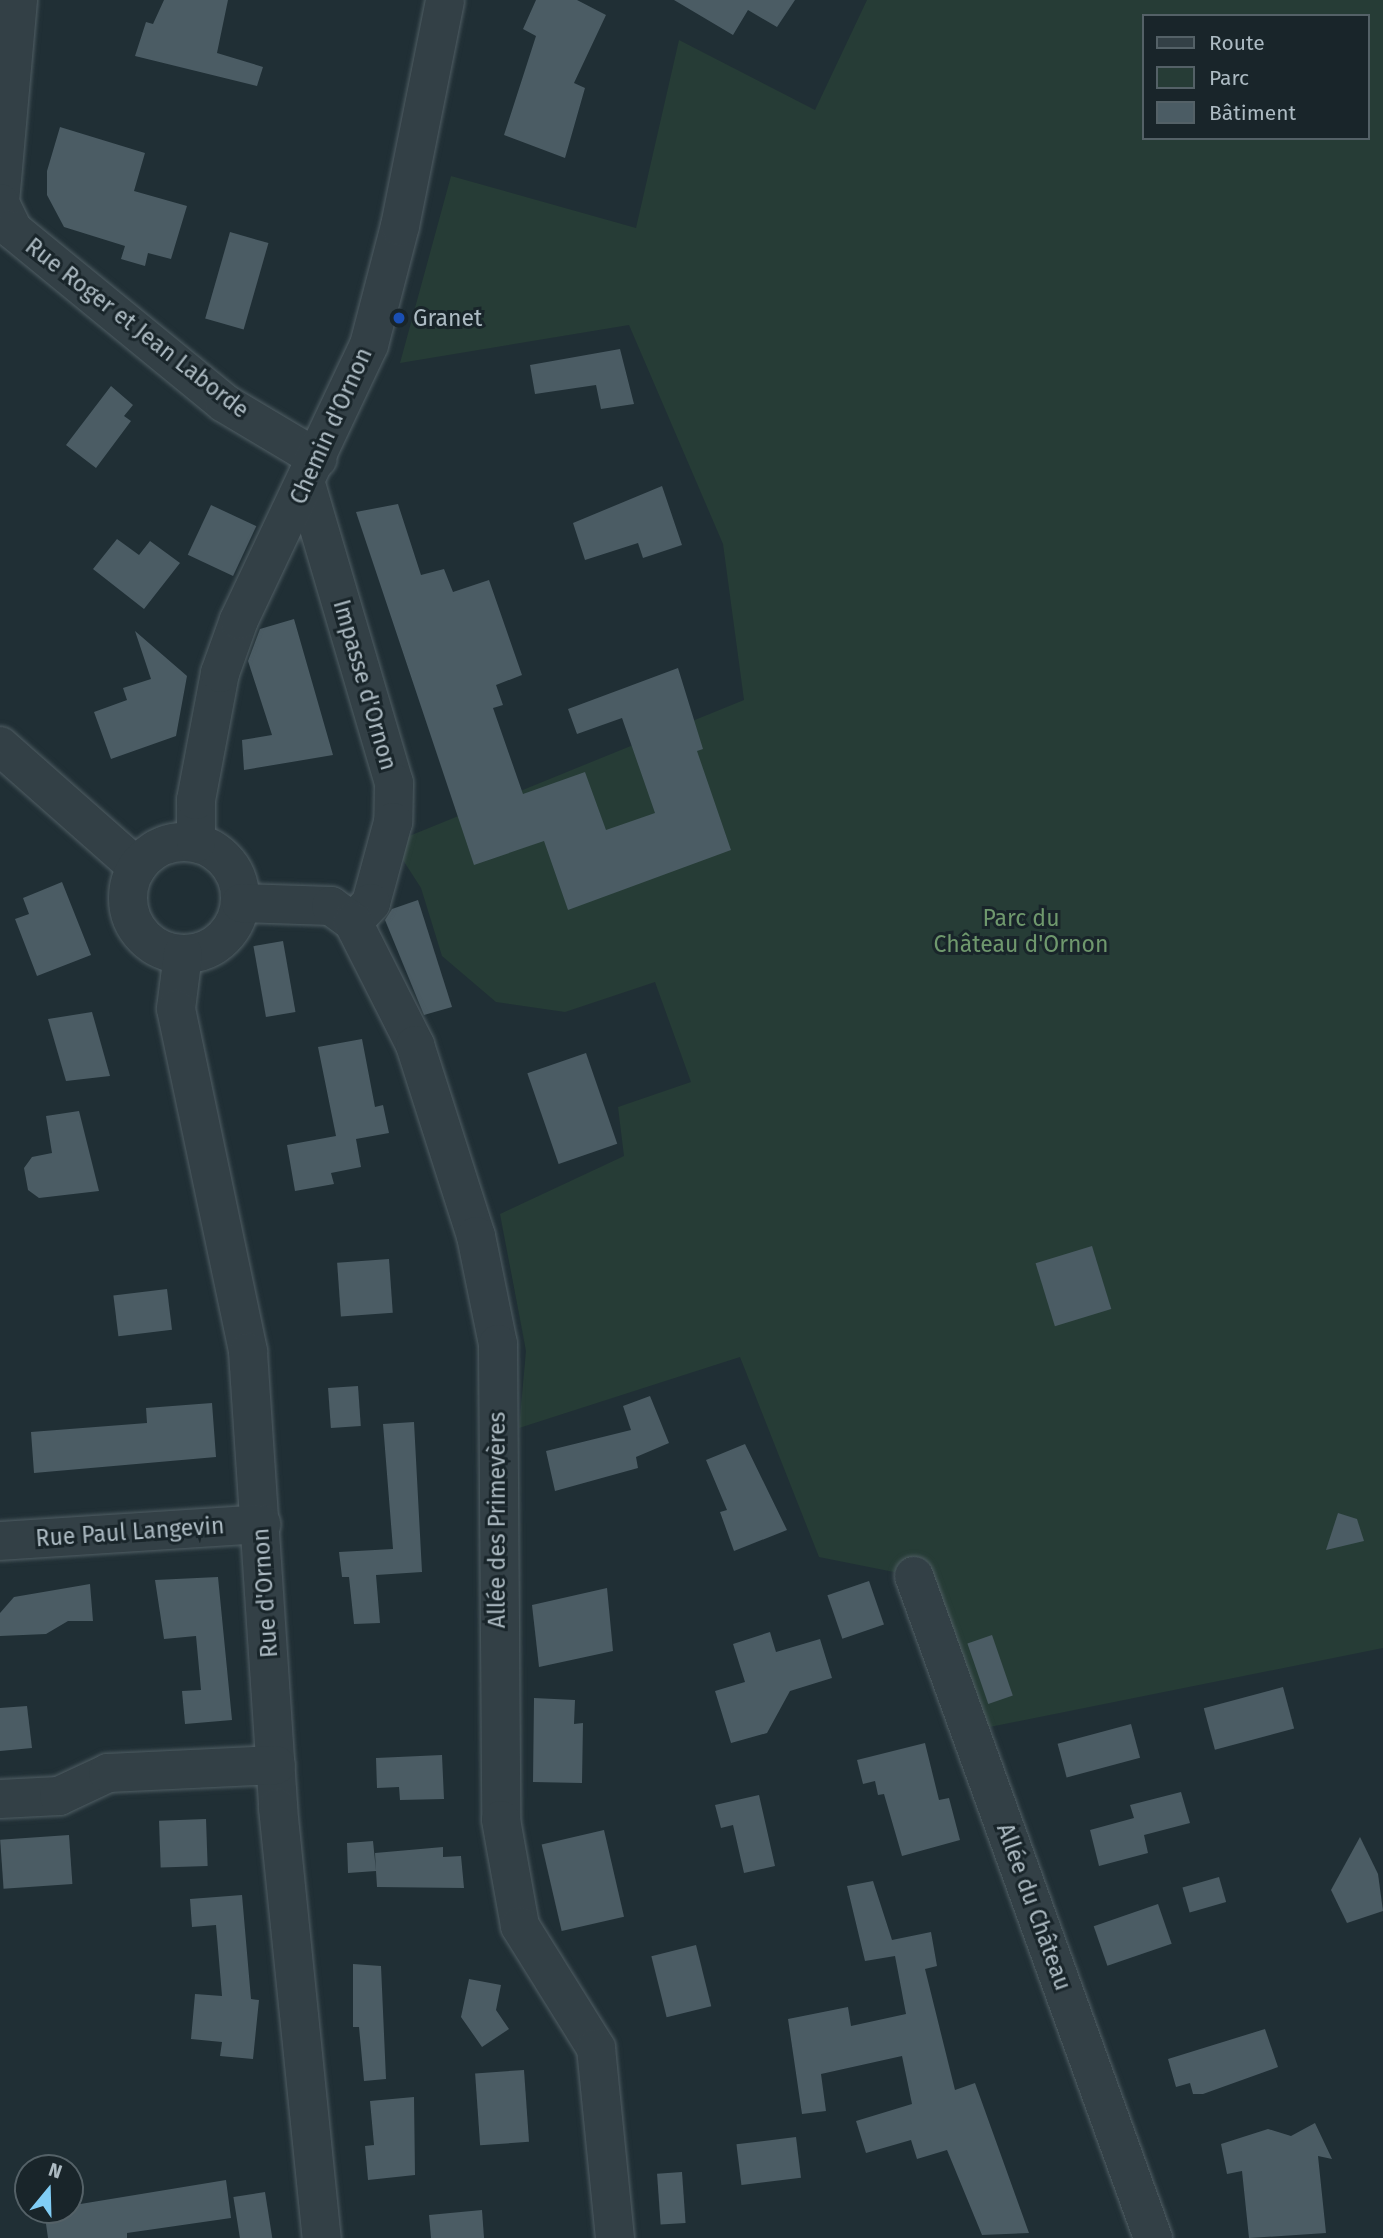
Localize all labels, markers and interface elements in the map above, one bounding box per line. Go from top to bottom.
legend [1142,14,1369,140]
text: Route [1209,30,1265,56]
text: Parc [1209,65,1249,91]
text: Bâtiment [1209,100,1296,126]
street label: Rue Roger et Jean Laborde [20,232,254,424]
place label: Granet [413,304,482,332]
marker: Granet [391,310,407,326]
street label: Chemin d'Ornon [284,343,378,509]
street label: Impasse d'Ornon [327,597,403,773]
park label: Parc du Château d'Ornon [934,904,1108,958]
street label: Allée des Primevères [483,1412,511,1628]
street label: Rue Paul Langevin [35,1512,225,1552]
street label: Rue d'Ornon [247,1527,283,1659]
street label: Allée du Château [991,1820,1077,1994]
north arrow [14,2154,84,2224]
text: N [46,2158,65,2183]

